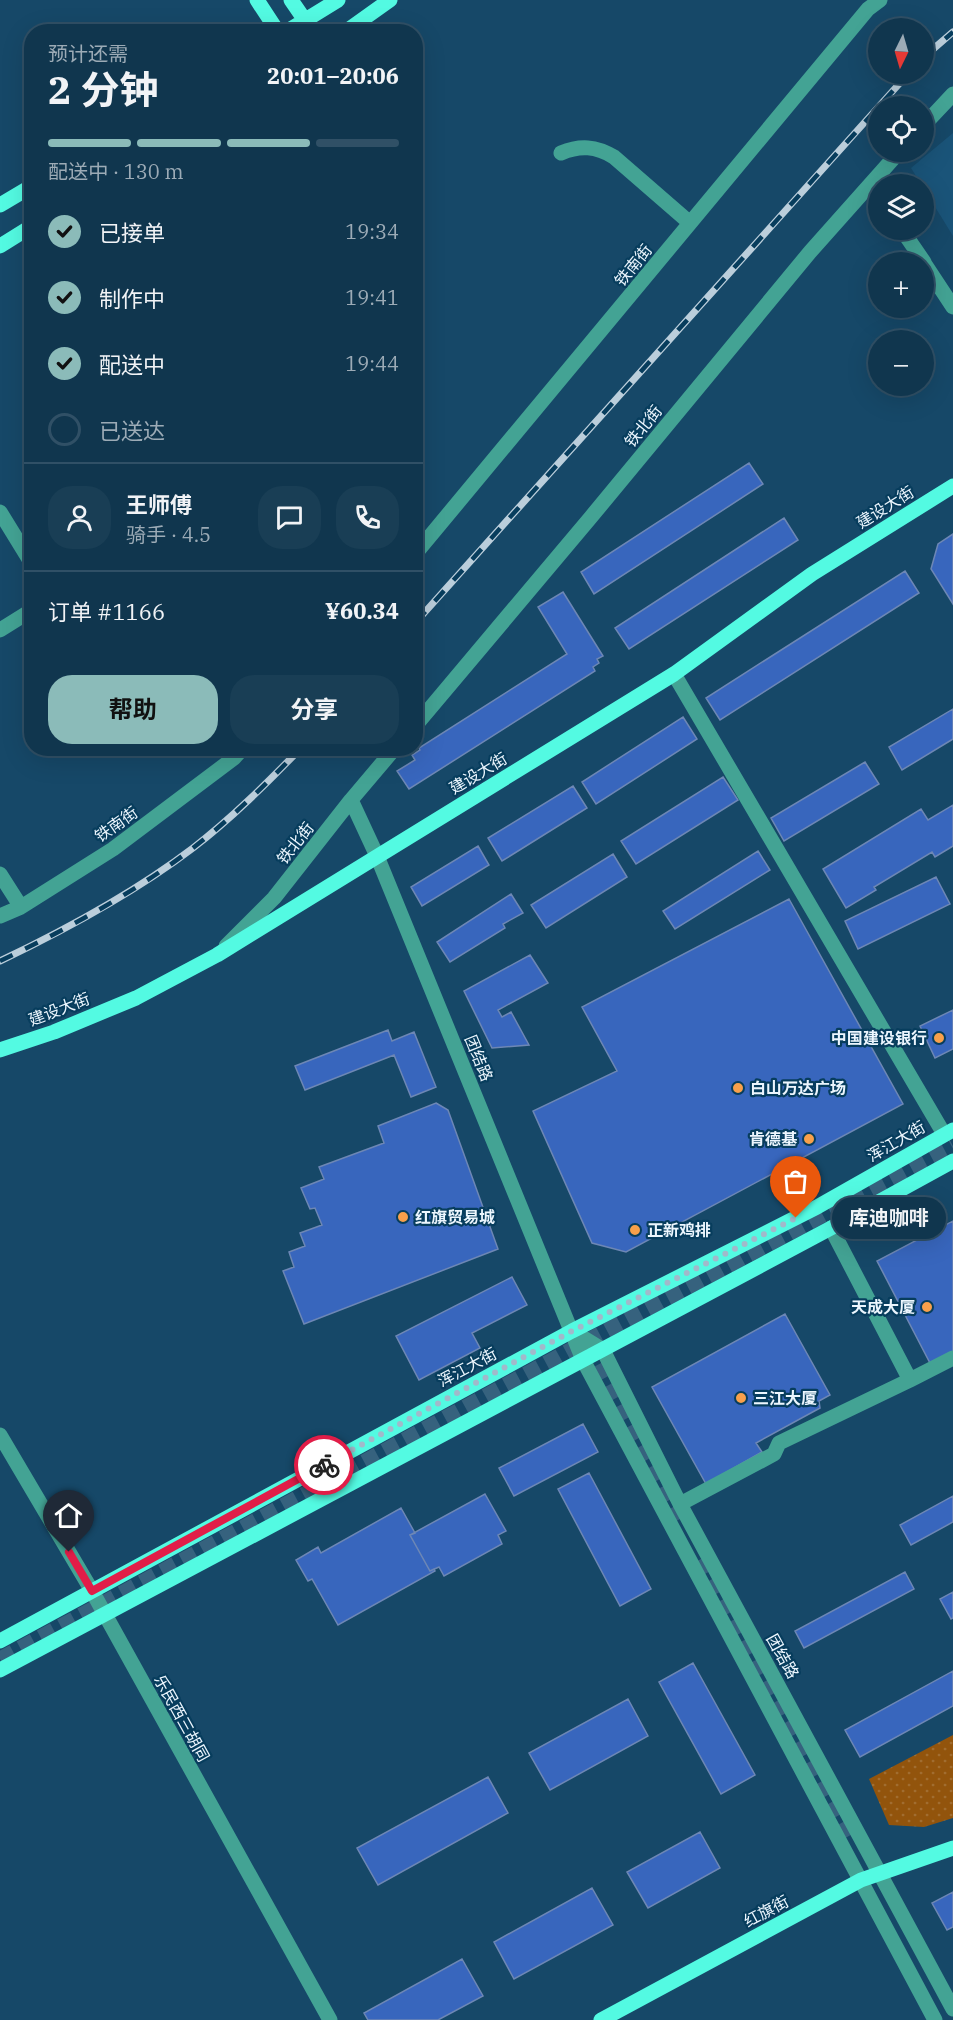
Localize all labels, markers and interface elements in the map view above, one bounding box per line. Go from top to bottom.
north arrow [868,18,934,84]
map controls [868,18,934,396]
text: 预计还需 [48,40,128,67]
text: 20:01–20:06 [267,61,399,90]
text: 2 分钟 [48,64,158,115]
button: locate [868,96,934,162]
text: 配送中 · 130 m [48,158,183,185]
button: layers [868,174,934,240]
icon: check [48,215,81,248]
text: 已接单 [99,218,165,247]
text: 19:34 [345,218,399,245]
street label: 铁南街 [610,240,656,290]
button: + [868,252,934,318]
icon: check [48,281,81,314]
text: 制作中 [99,284,165,313]
text: 19:41 [345,284,399,311]
button: − [868,330,934,396]
icon: check [48,347,81,380]
text: 配送中 [99,350,165,379]
text: 19:44 [345,350,399,377]
street label: 铁北街 [620,401,666,451]
text: 已送达 [99,416,165,445]
street label: 建设大街 [853,482,917,532]
button: person [48,486,111,549]
button: chat [258,486,321,549]
button: phone [336,486,399,549]
text: 王师傅 [126,490,192,519]
text: 骑手 · 4.5 [126,521,211,548]
text: ¥60.34 [325,596,399,625]
text: 订单 #1166 [48,597,165,626]
button: 帮助 [48,675,218,744]
button: 分享 [230,675,399,744]
street label: 建设大街 [445,748,511,798]
street label: 铁南街 [91,802,141,846]
street label: 铁北街 [272,818,318,868]
street label: 建设大街 [26,988,92,1030]
place label: 中国建设银行 [831,1028,927,1048]
marker: 中国建设银行 [932,1031,946,1045]
street label: 团结路 [461,1032,497,1084]
place label: 白山万达广场 [750,1078,846,1098]
marker: 白山万达广场 [731,1081,745,1095]
street label: 浑江大街 [863,1116,929,1166]
place label: 肯德基 [749,1129,798,1149]
marker: 肯德基 [802,1132,816,1146]
pin [770,1156,821,1218]
icon: bag [779,1165,812,1198]
callout: 库迪咖啡 [832,1197,946,1239]
text: 库迪咖啡 [849,1204,929,1231]
place label: 红旗贸易城 [415,1207,495,1227]
marker: 红旗贸易城 [396,1210,410,1224]
place label: 正新鸡排 [647,1220,711,1240]
marker: 正新鸡排 [628,1223,642,1237]
place label: 天成大厦 [851,1297,915,1317]
marker: 天成大厦 [920,1300,934,1314]
street label: 浑江大街 [434,1343,500,1391]
place label: 三江大厦 [753,1388,817,1408]
marker: 三江大厦 [734,1391,748,1405]
courier [294,1435,354,1495]
icon: bike [308,1449,341,1482]
pin [43,1490,94,1552]
icon: home [52,1499,85,1532]
street label: 团结路 [763,1630,803,1682]
street label: 乐民西三胡同 [150,1671,214,1765]
street label: 红旗街 [740,1891,792,1931]

